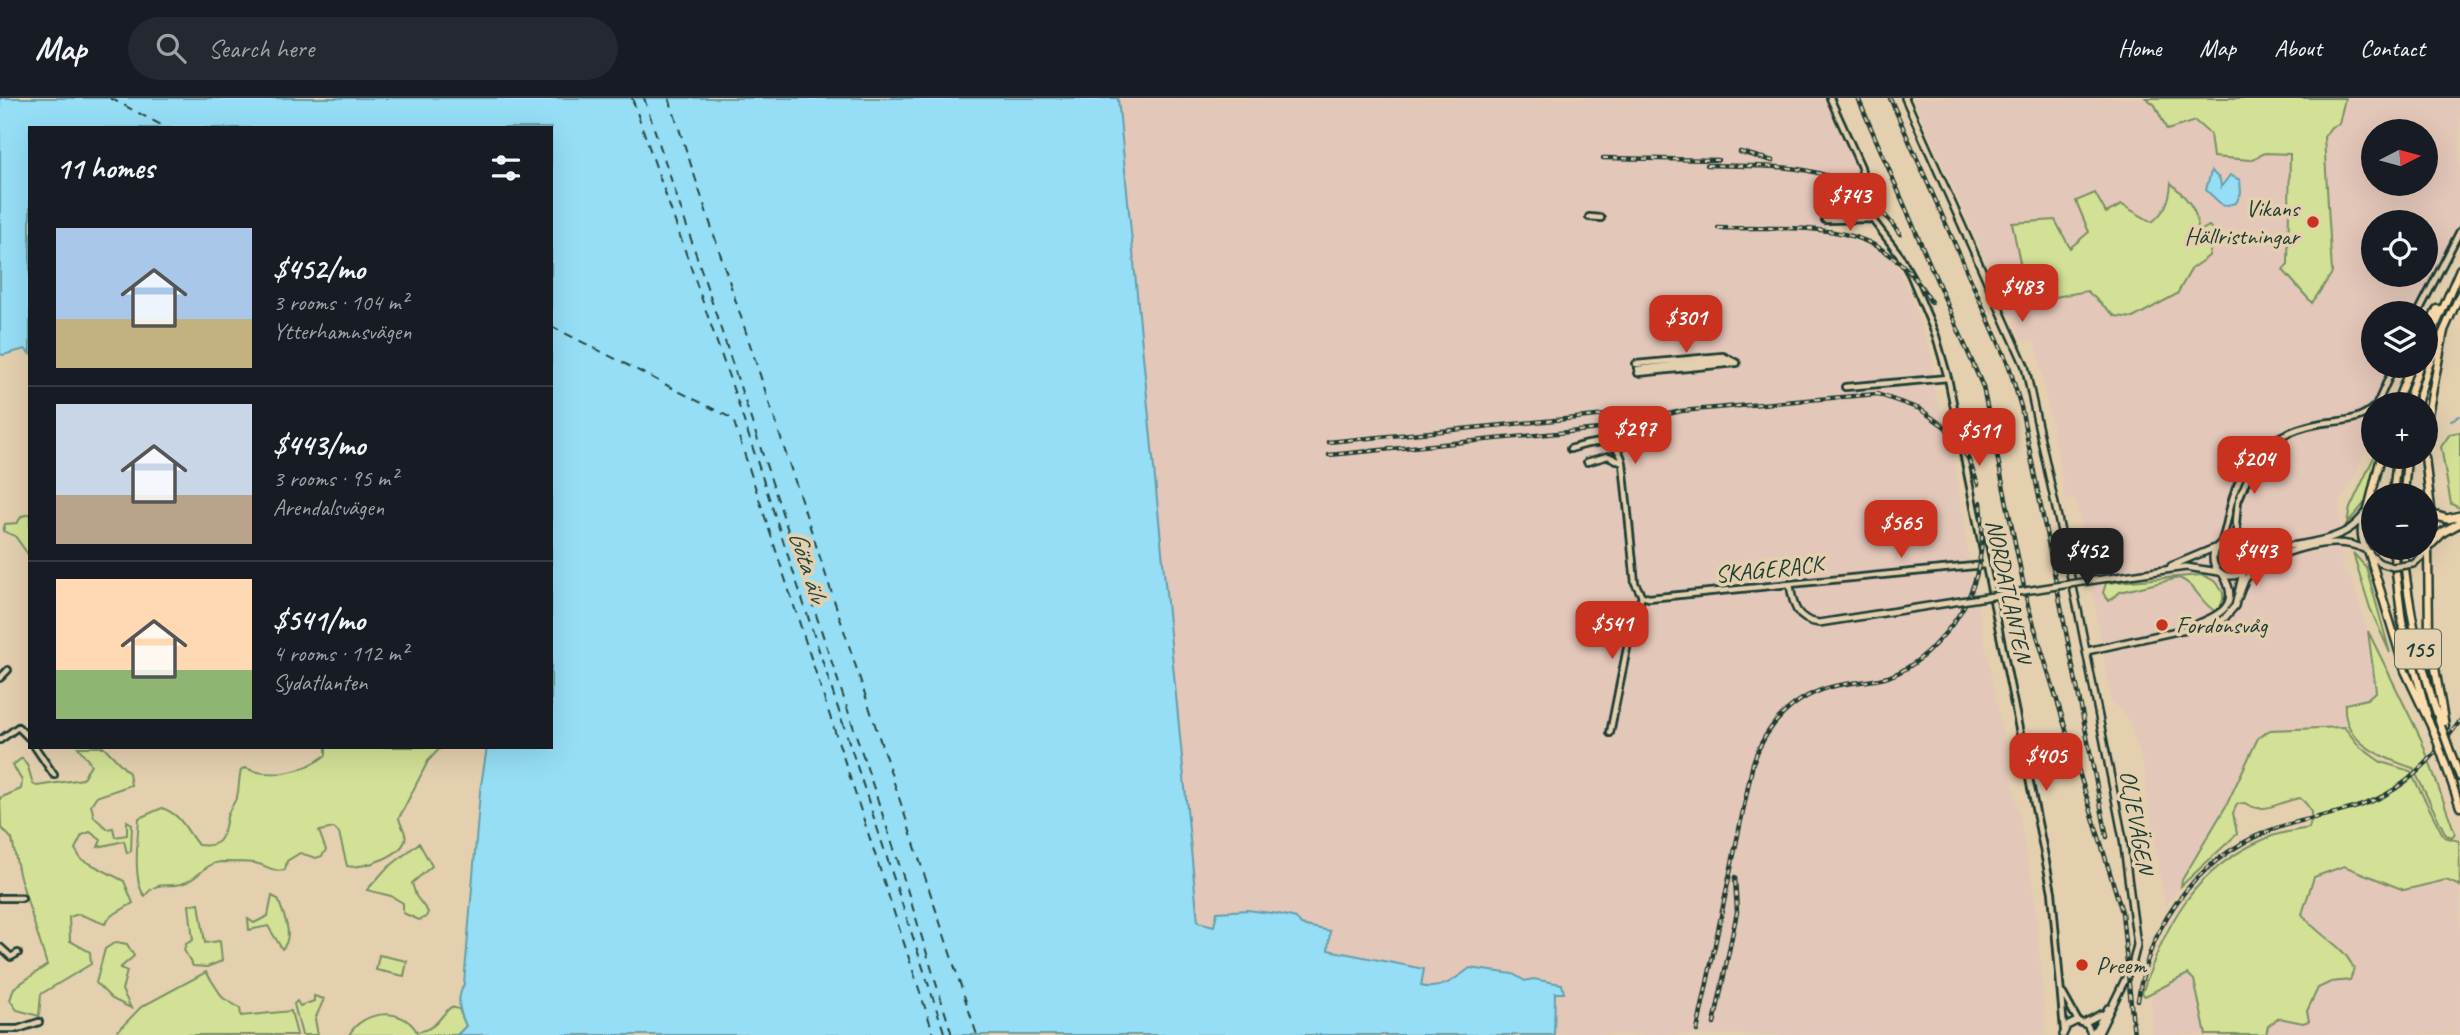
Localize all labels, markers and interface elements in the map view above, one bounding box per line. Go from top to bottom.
search box [128,17,618,80]
text: Map [35,27,86,69]
icon: search [152,29,190,67]
text: Search here [208,32,314,65]
text: Home [2118,33,2161,63]
text: Map [2199,33,2236,63]
text: About [2274,33,2322,63]
text: Contact [2360,33,2425,63]
north arrow [2361,119,2438,196]
map controls [2361,119,2438,560]
text: 11 homes [56,149,154,187]
icon: filters [487,149,525,187]
pin: $743 [1809,174,1891,233]
text: $743 [1829,181,1871,210]
place label: Vikans Hällristningar [2185,193,2301,251]
button: locate [2361,210,2438,287]
marker: Vikans Hällristningar [2305,214,2321,230]
text: $452/mo [273,250,365,288]
icon: home [112,256,196,340]
pin: $483 [1981,264,2063,324]
text: $483 [2001,272,2043,301]
text: 3 rooms · 104 m² [273,288,408,317]
pin: $301 [1645,296,1727,355]
button: layers [2361,301,2438,378]
text: $301 [1665,303,1707,332]
text: Ytterhamnsvägen [273,317,411,346]
button: + [2361,392,2438,469]
pin: $297 [1594,406,1676,466]
pin: $511 [1938,408,2020,468]
text: $297 [1614,414,1656,443]
text: $511 [1958,416,2000,445]
text: $443/mo [273,426,365,464]
icon: home [112,432,196,516]
pin: $204 [2213,436,2295,496]
text: $204 [2233,444,2275,473]
text: 3 rooms · 95 m² [273,464,397,493]
button: − [2361,483,2438,560]
text: Arendalsvägen [273,493,384,522]
pin: $565 [1860,500,1942,560]
text: $565 [1880,508,1922,537]
street label: NORDATLANTEN [1979,517,2040,669]
water label: Göta älv [781,526,836,610]
pin: $452 [2046,528,2128,588]
pin: $443 [2215,528,2297,588]
text: $452 [2066,536,2108,565]
text: $443 [2235,536,2277,565]
street label: SKAGERACK [1714,548,1829,590]
text: $541/mo [273,601,365,639]
pin: $541 [1571,602,1653,661]
icon: home [112,607,196,691]
text: $541 [1591,609,1633,638]
place label: Fordonsvåg [2176,610,2269,640]
marker: Fordonsvåg [2154,617,2170,633]
road number: 155 [2395,629,2441,668]
text: 4 rooms · 112 m² [273,639,408,668]
text: Sydatlanten [273,668,367,697]
pin: $405 [2005,734,2087,793]
text: $405 [2025,741,2067,770]
street label: OLJEVÄGEN [2113,768,2161,879]
place label: Preem [2096,950,2147,980]
marker: Preem [2074,957,2090,973]

